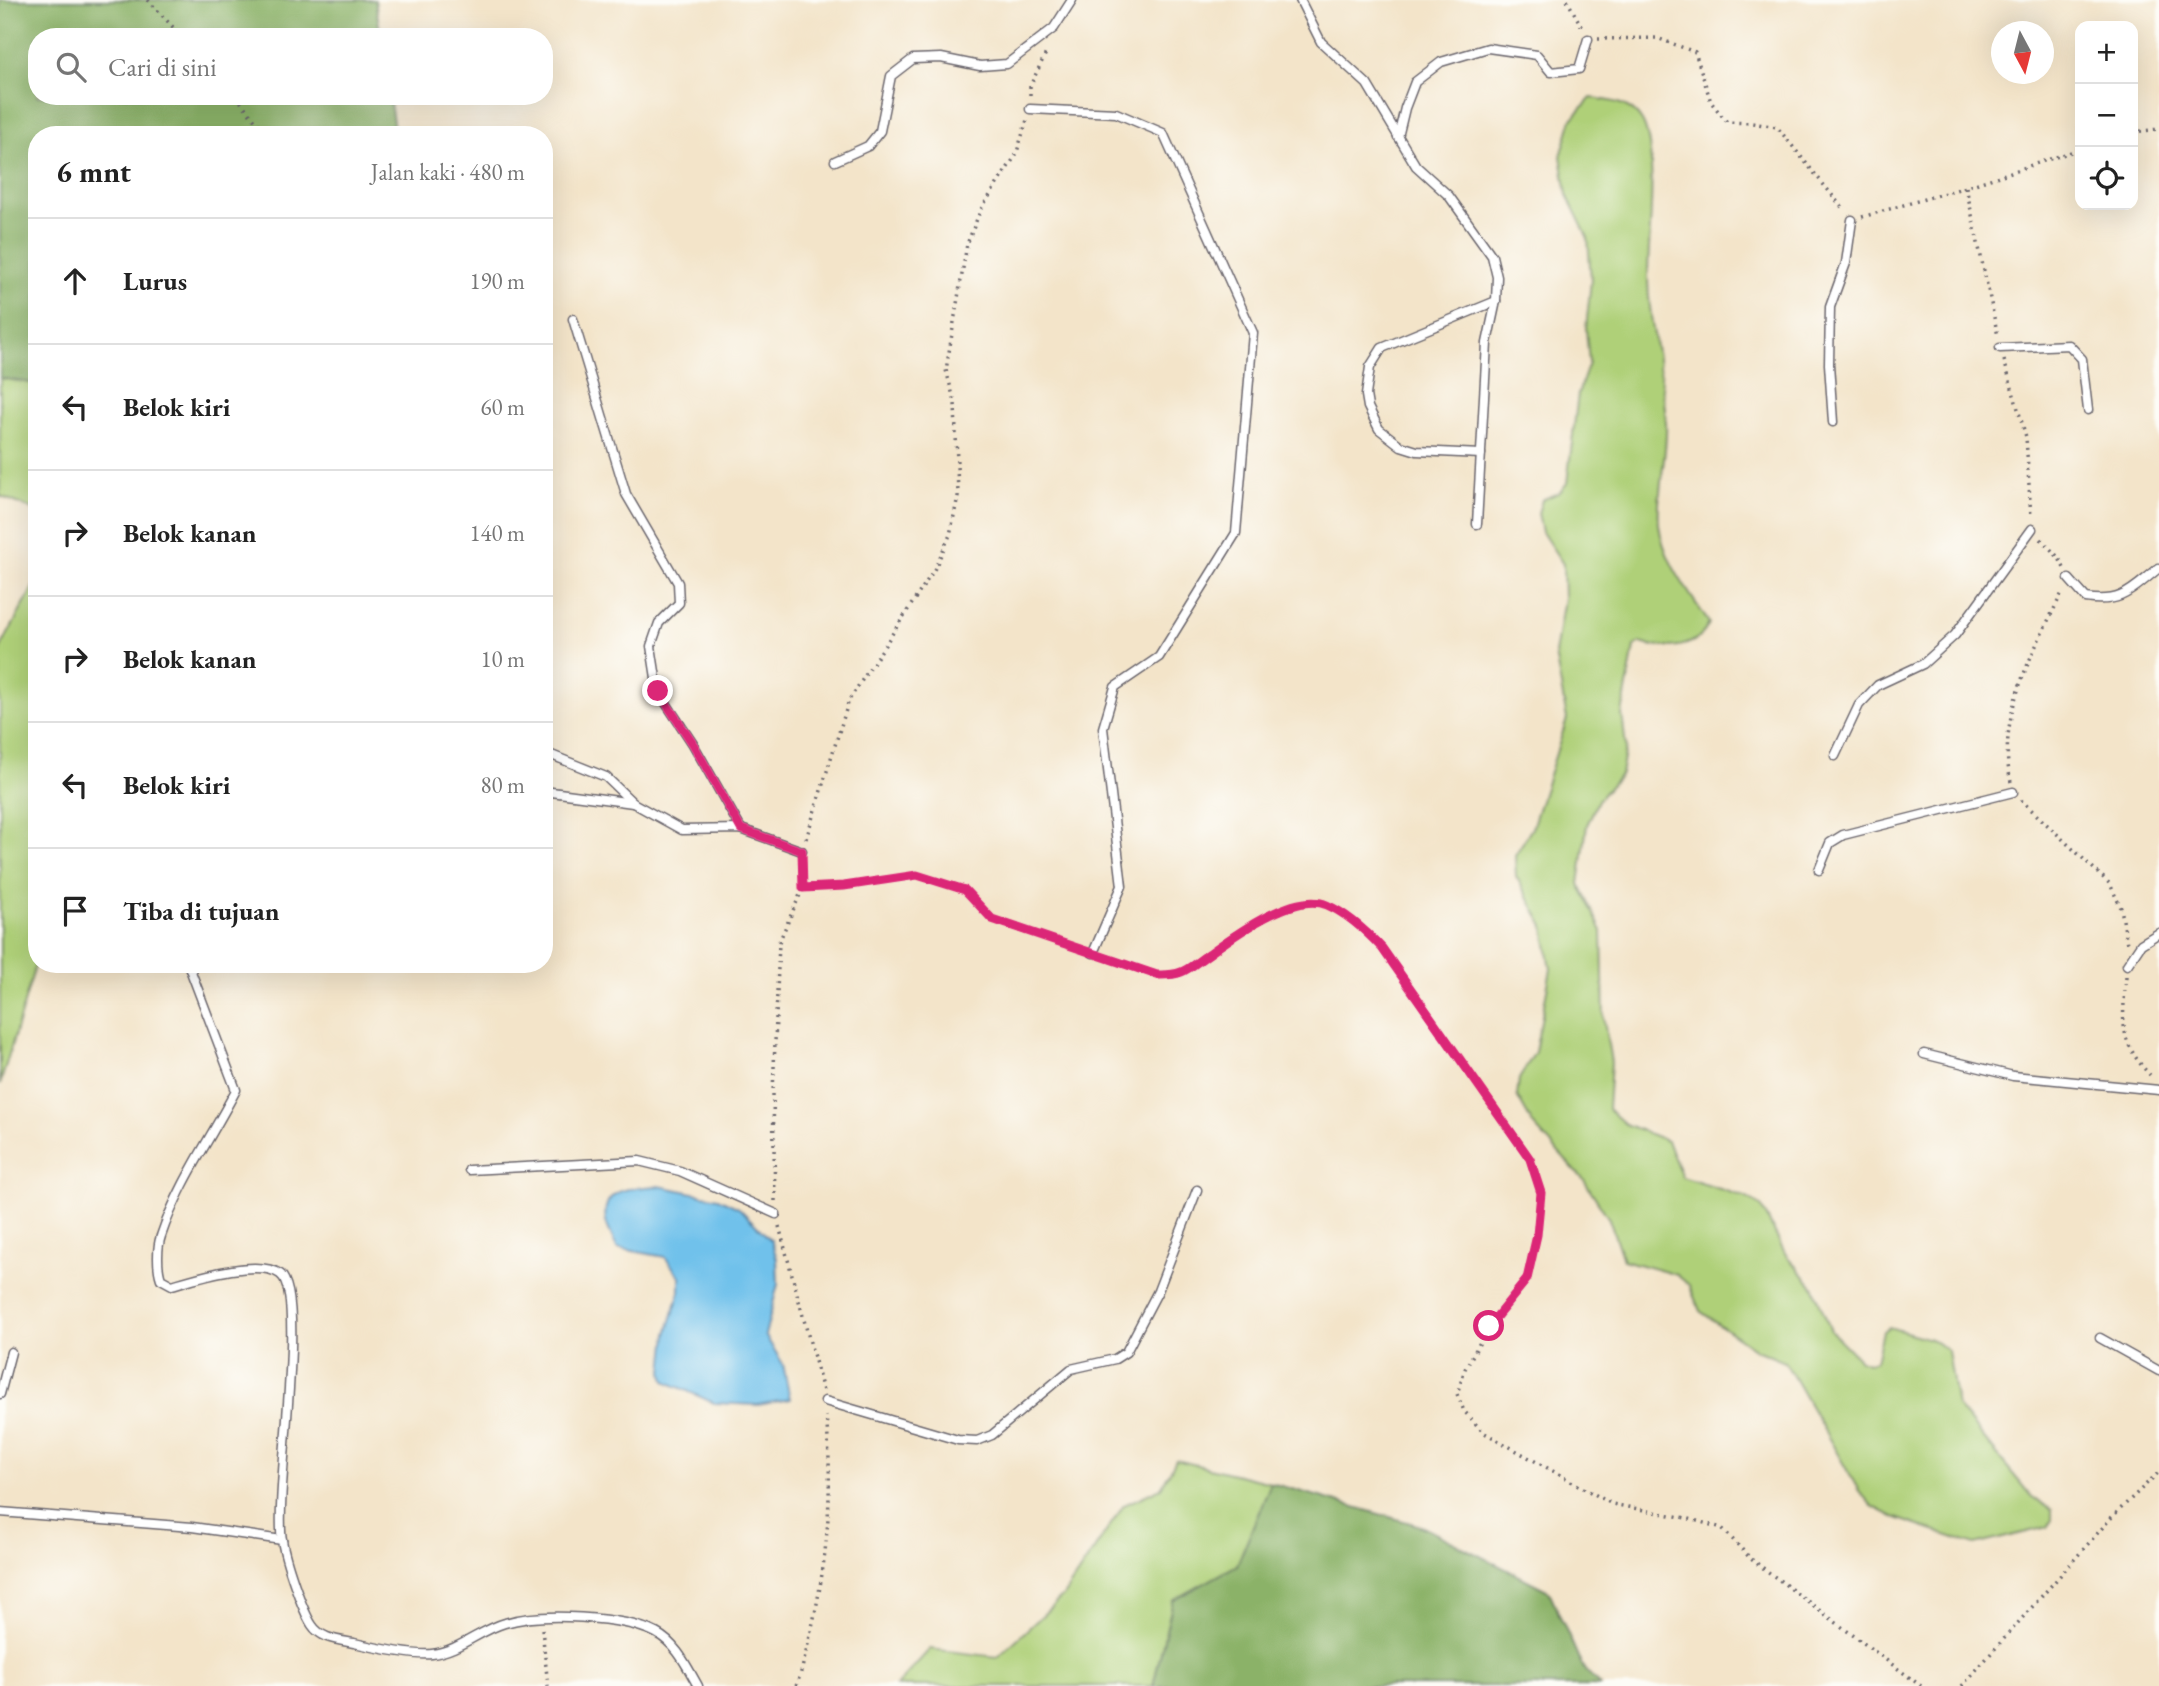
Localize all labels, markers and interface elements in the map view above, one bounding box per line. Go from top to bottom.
north arrow [1991,21,2054,84]
map controls [2075,21,2138,210]
button: + [2075,21,2138,84]
search box [28,28,553,105]
icon: search [52,48,90,86]
text: Cari di sini [108,50,217,84]
button: − [2075,84,2138,147]
button: locate [2075,147,2138,210]
text: 6 mnt [56,152,131,191]
text: Jalan kaki · 480 m [371,157,525,187]
icon: ahead [56,262,94,300]
text: Lurus [123,264,187,298]
text: 190 m [469,266,525,296]
icon: left [56,388,94,426]
text: Belok kiri [123,390,230,424]
text: 60 m [480,392,525,422]
icon: right [56,514,94,552]
text: Belok kanan [123,516,257,550]
text: 140 m [469,518,525,548]
icon: right [56,640,94,678]
text: Belok kanan [123,642,257,676]
text: 10 m [480,644,525,674]
route end [642,675,673,706]
icon: left [56,766,94,804]
text: Belok kiri [123,768,230,802]
text: 80 m [480,770,525,800]
icon: arrive [56,892,94,930]
text: Tiba di tujuan [123,894,279,928]
route start [1473,1310,1504,1341]

